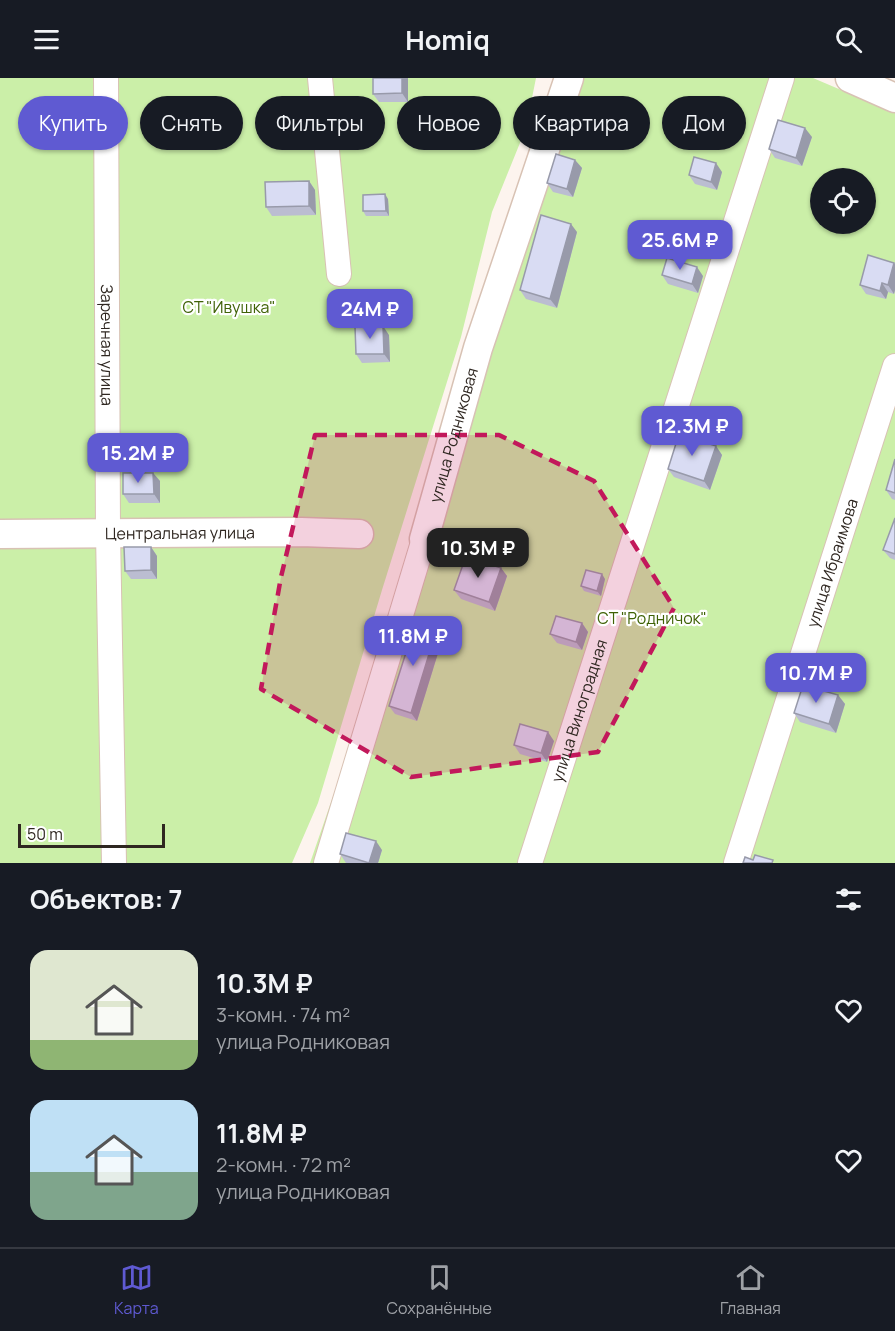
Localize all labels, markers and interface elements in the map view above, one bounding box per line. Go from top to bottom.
text: Homiq [405,21,490,58]
icon: menu [30,23,63,56]
icon: search [832,23,865,56]
chip: Купить [18,96,128,150]
chip: Снять [140,96,243,150]
chip: Фильтры [255,96,385,150]
chip: Новое [397,96,501,150]
chip: Квартира [513,96,650,150]
chip: Дом [662,96,746,150]
map controls [810,168,876,234]
button: locate [810,168,876,234]
pin: 25.6M ₽ [625,220,735,271]
text: 25.6M ₽ [642,226,718,253]
street label: Заречная улица [96,284,118,406]
pin: 24M ₽ [328,289,412,340]
text: 24M ₽ [341,295,399,322]
park label: СТ "Ивушка" [183,296,275,318]
street label: улица Родниковая [424,365,483,505]
pin: 12.3M ₽ [637,406,747,457]
text: 12.3M ₽ [655,412,729,439]
pin: 15.2M ₽ [83,433,193,484]
text: 15.2M ₽ [101,439,175,466]
street label: улица Ибраимова [801,496,863,630]
street label: Центральная улица [105,521,255,544]
pin: 10.3M ₽ [423,528,533,579]
text: 10.3M ₽ [441,534,515,561]
park label: СТ "Родничок" [597,607,707,629]
pin: 11.8M ₽ [358,616,468,667]
text: 11.8M ₽ [378,622,448,649]
street label: улица Виноградная [546,636,612,785]
pin: 10.7M ₽ [761,653,871,704]
text: 10.7M ₽ [779,659,853,686]
scale bar [18,821,165,848]
text: 50 m [27,823,63,845]
text: Объектов: 7 [30,881,182,917]
icon: filters [832,883,865,916]
text: 10.3M ₽ [216,965,313,1001]
icon: home [78,974,150,1046]
icon: heart [832,994,865,1027]
text: 3-комн. · 74 m² [216,1001,350,1028]
text: улица Родниковая [216,1028,390,1055]
text: 11.8M ₽ [216,1115,307,1151]
icon: home [78,1124,150,1196]
icon: heart [832,1144,865,1177]
text: 2-комн. · 72 m² [216,1151,351,1178]
text: улица Родниковая [216,1178,390,1205]
tab: Карта [114,1261,159,1319]
tab: Сохранённые [387,1261,492,1319]
tab: Главная [720,1261,781,1319]

